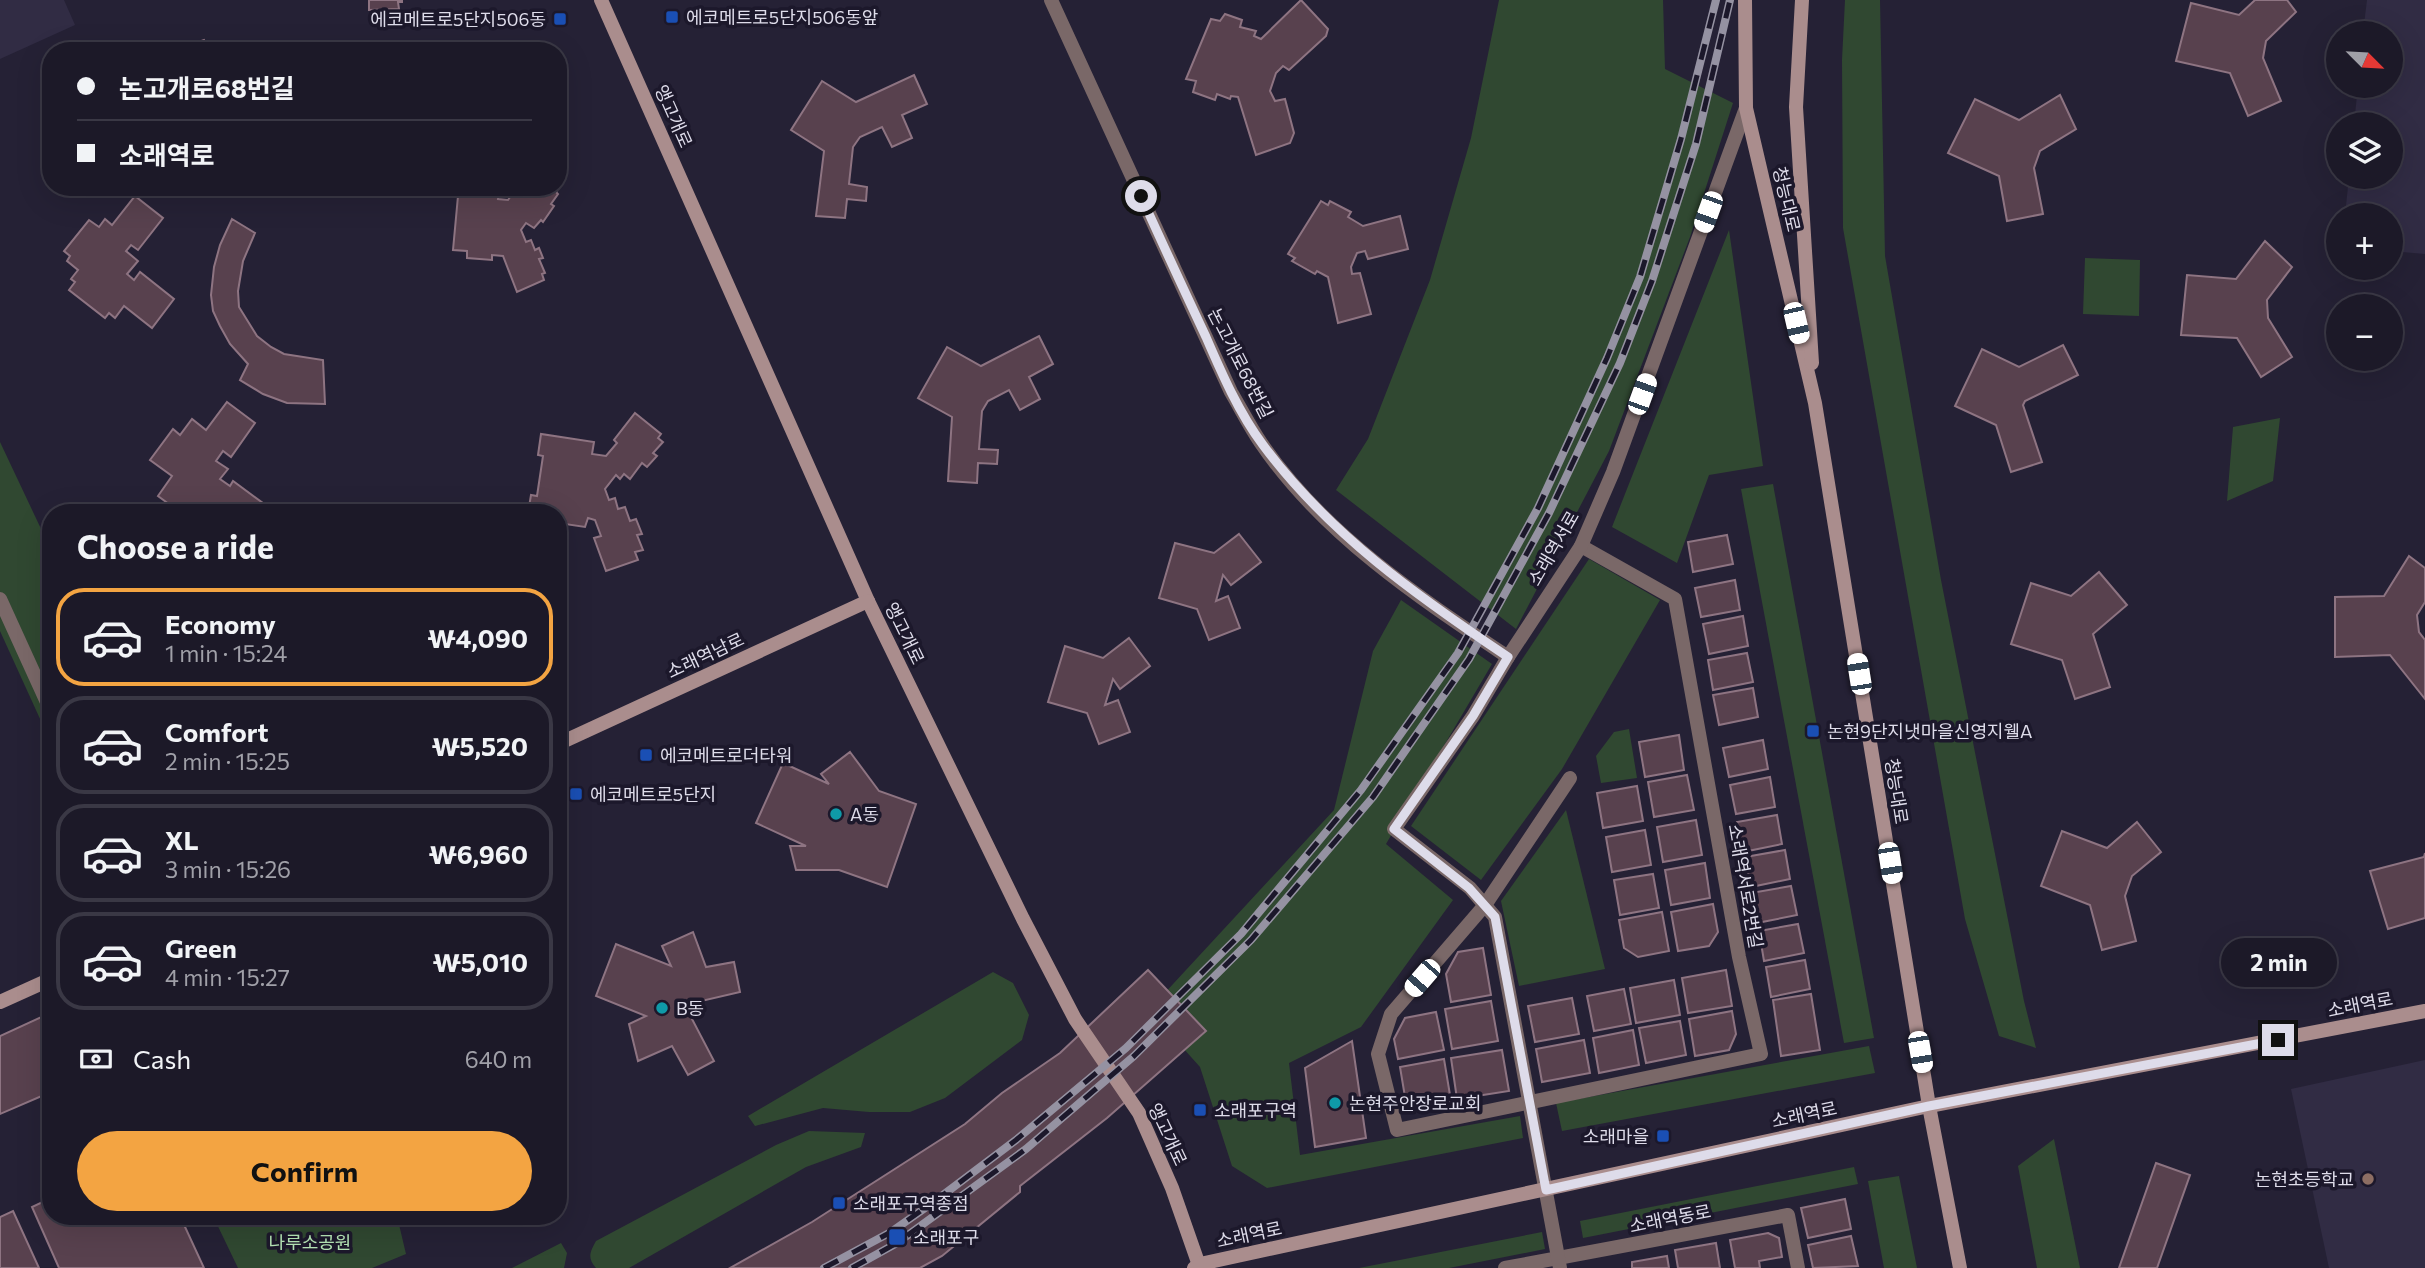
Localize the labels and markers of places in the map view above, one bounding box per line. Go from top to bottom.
place label: 에코메트로5단지506동앞 [686,6,878,28]
place label: 에코메트로5단지506동 [370,8,546,30]
marker: 에코메트로5단지506동앞 [664,9,680,25]
marker: 에코메트로5단지506동 [552,11,568,27]
place label: 논현9단지냇마을신영지웰A [1827,720,2033,742]
marker: 논현9단지냇마을신영지웰A [1805,723,1821,739]
place label: 에코메트로더타워 [660,744,792,766]
marker: 에코메트로더타워 [638,747,654,763]
place label: 에코메트로5단지 [590,783,716,805]
marker: 에코메트로5단지 [568,786,584,802]
place label: A동 [850,803,879,825]
marker: A동 [828,806,844,822]
place label: B동 [676,997,704,1019]
marker: B동 [654,1000,670,1016]
place label: 논현주안장로교회 [1349,1092,1481,1114]
marker: 논현주안장로교회 [1327,1095,1343,1111]
place label: 소래포구역 [1214,1099,1297,1121]
marker: 소래포구역 [1192,1102,1208,1118]
place label: 소래마을 [1583,1125,1649,1147]
marker: 소래마을 [1655,1128,1671,1144]
place label: 논현초등학교 [2255,1168,2354,1190]
marker: 논현초등학교 [2360,1171,2376,1187]
place label: 소래포구역종점 [853,1192,969,1214]
marker: 소래포구역종점 [831,1195,847,1211]
place label: 소래포구 [913,1226,979,1248]
marker: 소래포구 [887,1227,907,1247]

